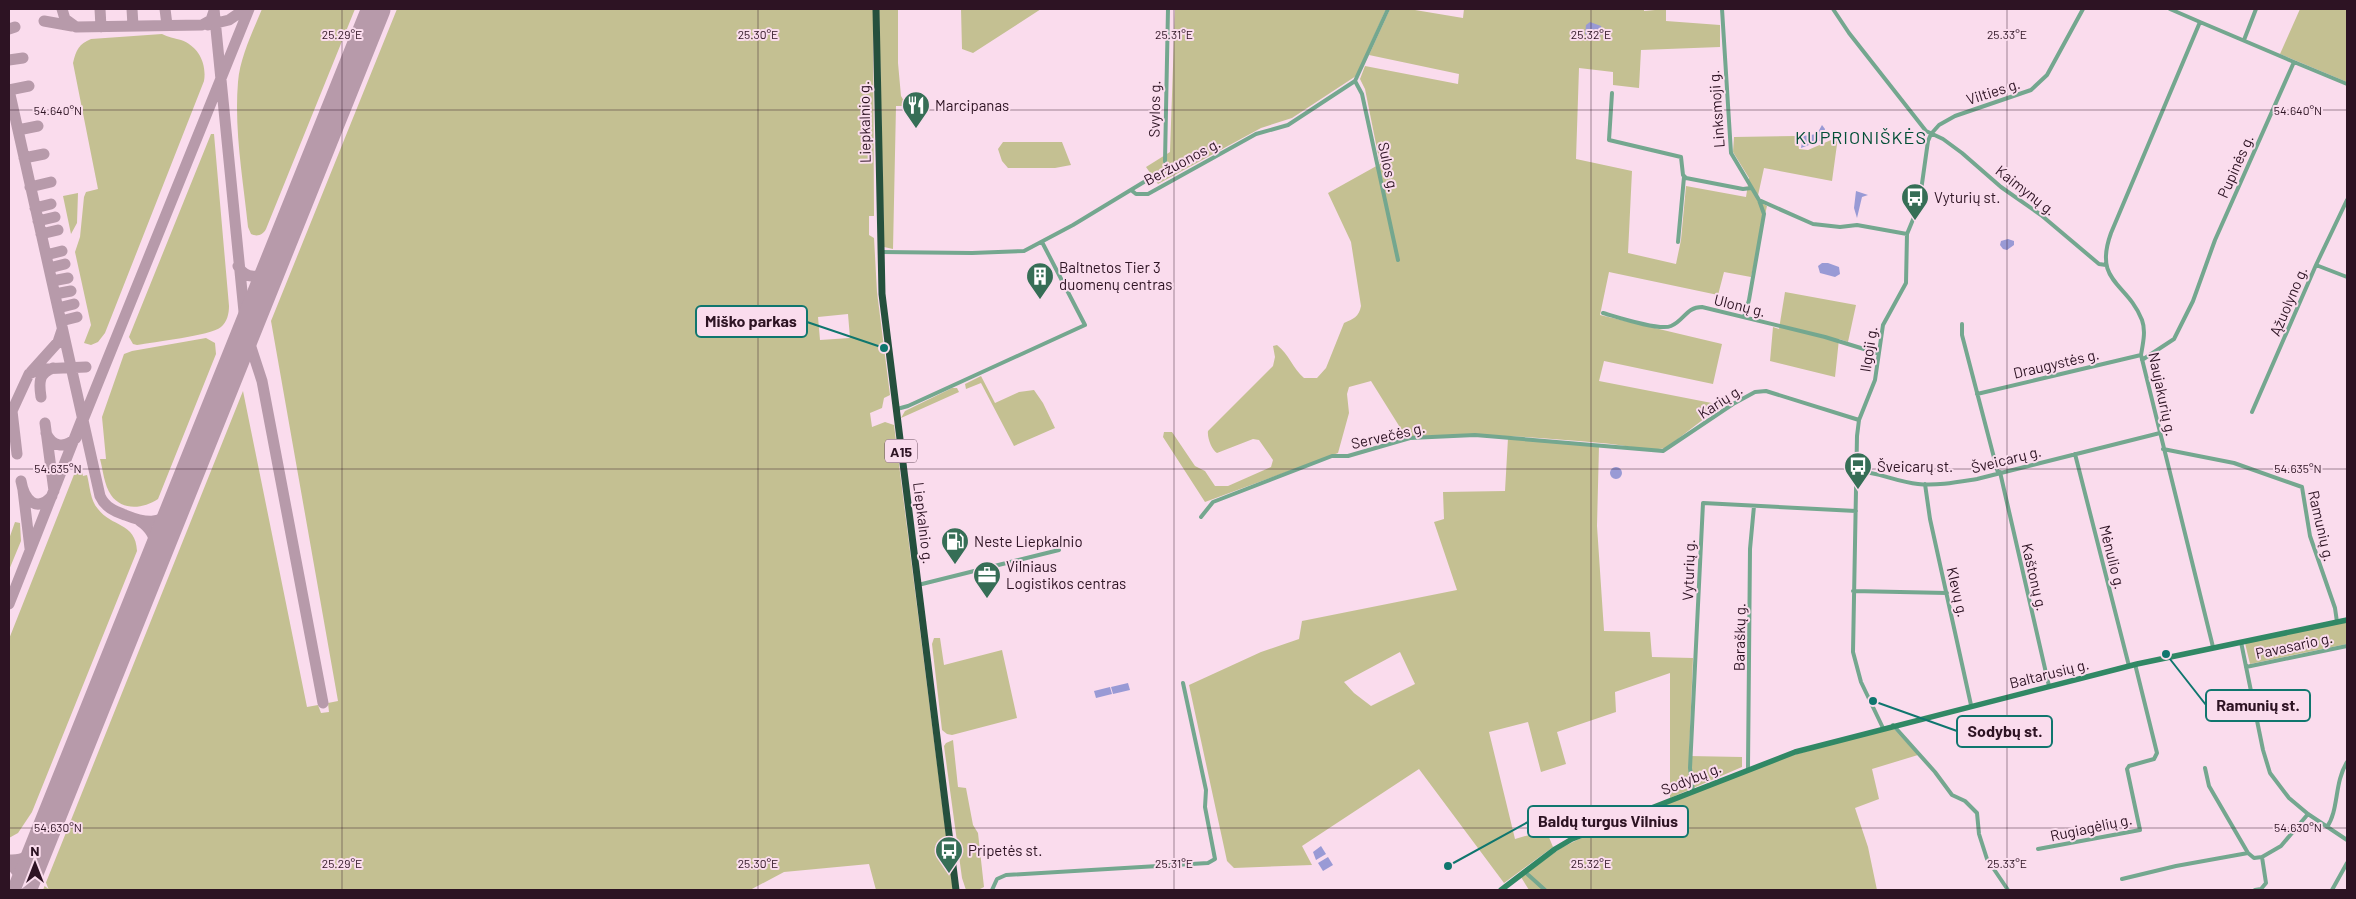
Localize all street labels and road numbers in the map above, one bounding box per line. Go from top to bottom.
street label: Linksmoji g. [1704,69,1728,149]
street label: Vilties g. [1964,74,2022,108]
street label: Svylos g. [1145,80,1163,138]
street label: Liepkalnio g. [854,81,874,163]
street label: Pupinės g. [2213,132,2257,200]
street label: Beržuonos g. [1141,133,1223,189]
street label: Sulos g. [1375,140,1403,194]
street label: Kaimynų g. [1992,161,2060,219]
street label: Ąžuolyno g. [2265,264,2311,338]
street label: Ulonų g. [1712,290,1768,320]
street label: Ilgoji g. [1855,325,1881,373]
street label: Draugystės g. [2011,344,2101,382]
street label: Naujakurių g. [2145,350,2181,438]
street label: Karių g. [1694,380,1746,422]
street label: Servečės g. [1349,418,1427,452]
road number: A15 [885,440,917,462]
street label: Šveicarų g. [1969,442,2043,476]
street label: Liepkalnio g. [910,481,938,565]
street label: Ramunių g. [2305,489,2339,563]
street label: Mėnulio g. [2096,523,2130,591]
street label: Vyturių g. [1678,539,1698,601]
street label: Kaštonų g. [2018,541,2052,613]
street label: Klevų g. [1944,565,1972,619]
street label: Baraškų g. [1729,603,1749,671]
street label: Pavasario g. [2254,628,2334,662]
street label: Baltarusių g. [2007,654,2091,692]
street label: Sodybų g. [1658,758,1724,798]
street label: Rugiagėlių g. [2048,810,2134,844]

